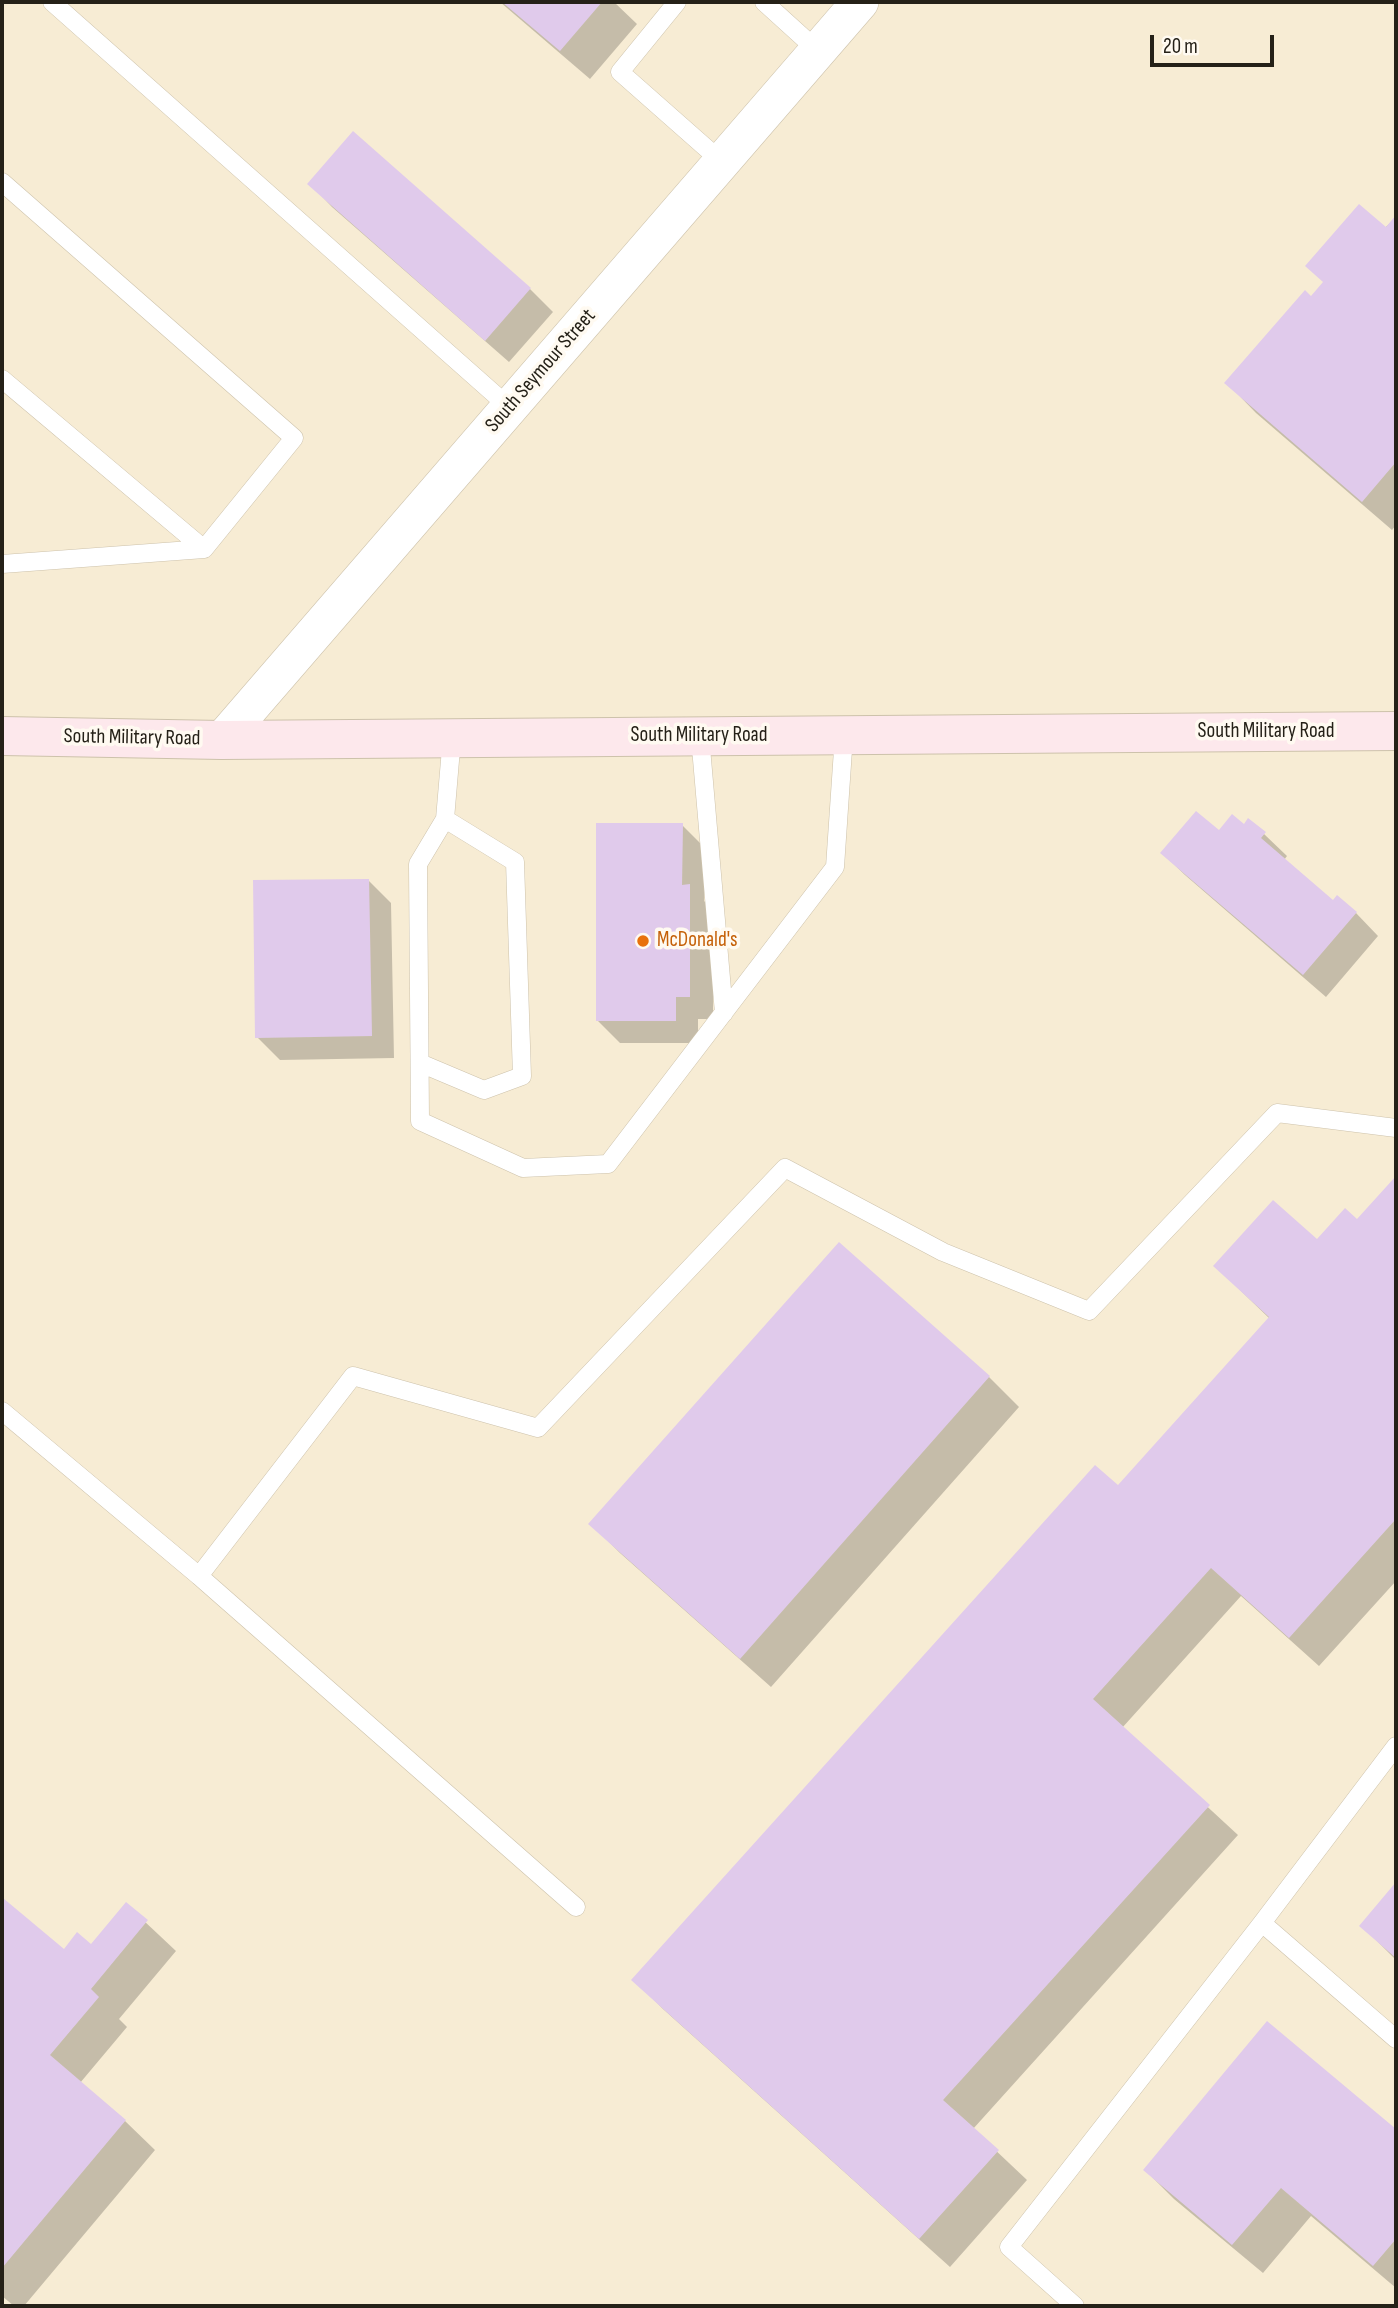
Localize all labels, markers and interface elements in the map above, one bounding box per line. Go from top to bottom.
scale bar [1153,21,1277,65]
text: 20 m [1163,34,1198,59]
street label: South Seymour Street [481,304,601,438]
street label: South Military Road [1198,719,1334,745]
street label: South Military Road [631,723,767,749]
street label: South Military Road [63,724,201,752]
place label: McDonald's [657,928,737,954]
marker: McDonald's [635,933,651,949]

